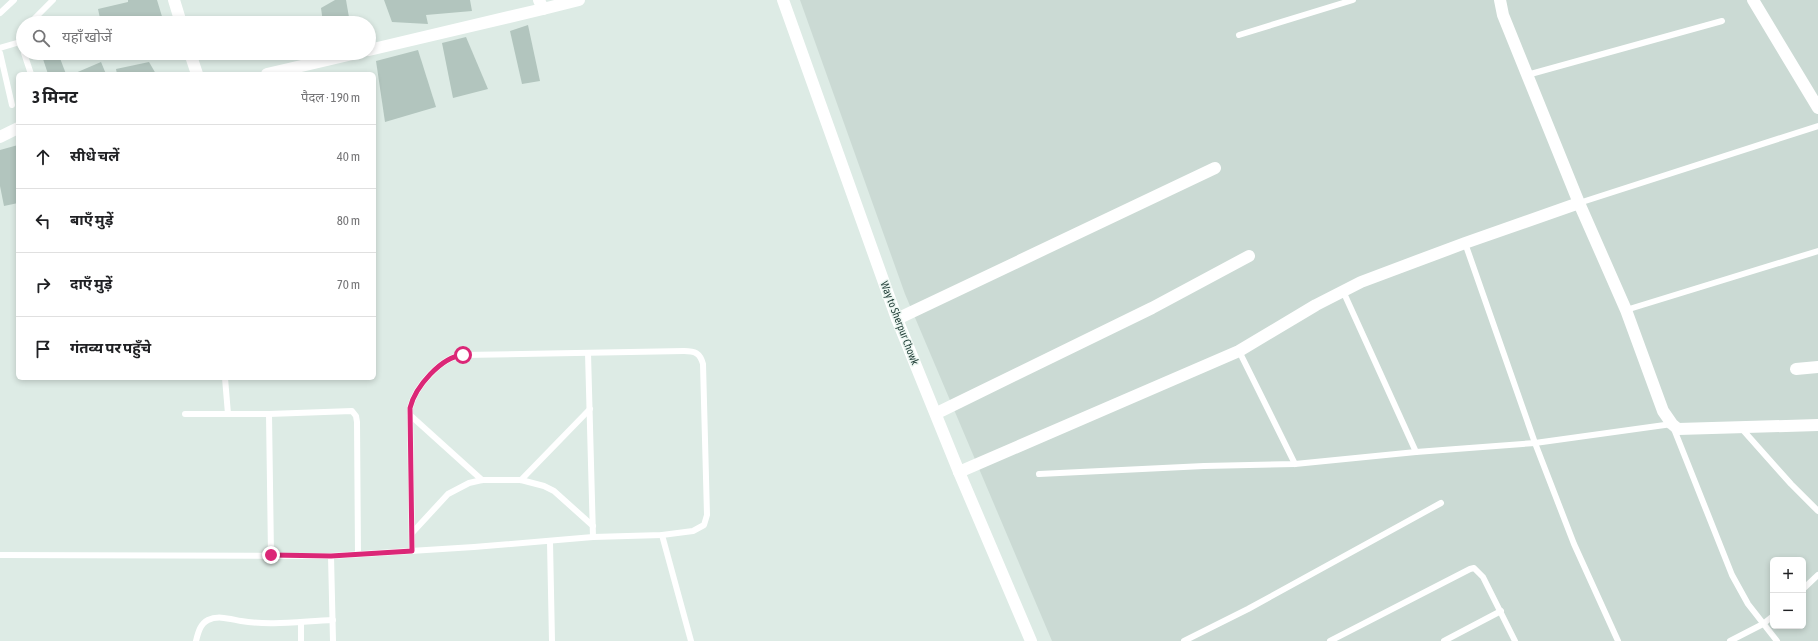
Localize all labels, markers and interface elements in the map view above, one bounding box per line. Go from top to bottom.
search box [16,16,376,60]
icon: search [30,27,52,49]
text: यहाँ खोजें [62,28,112,45]
text: 3 मिनट [32,87,78,107]
text: पैदल · 190 m [301,90,360,105]
icon: ahead [32,146,54,168]
text: सीधे चलें [70,147,119,164]
text: 40 m [337,149,360,164]
icon: left [32,210,54,232]
text: बाएँ मुड़ें [70,211,113,228]
text: 80 m [337,213,360,228]
icon: right [32,274,54,296]
text: दाएँ मुड़ें [70,275,112,292]
text: 70 m [337,277,360,292]
street label: Way to Sherpur Chowk [878,279,922,367]
icon: arrive [32,338,54,360]
text: गंतव्य पर पहुँचे [70,339,151,356]
route start [454,346,472,364]
route end [262,546,280,564]
map controls [1770,557,1806,629]
button: + [1770,557,1806,593]
button: − [1770,593,1806,629]

